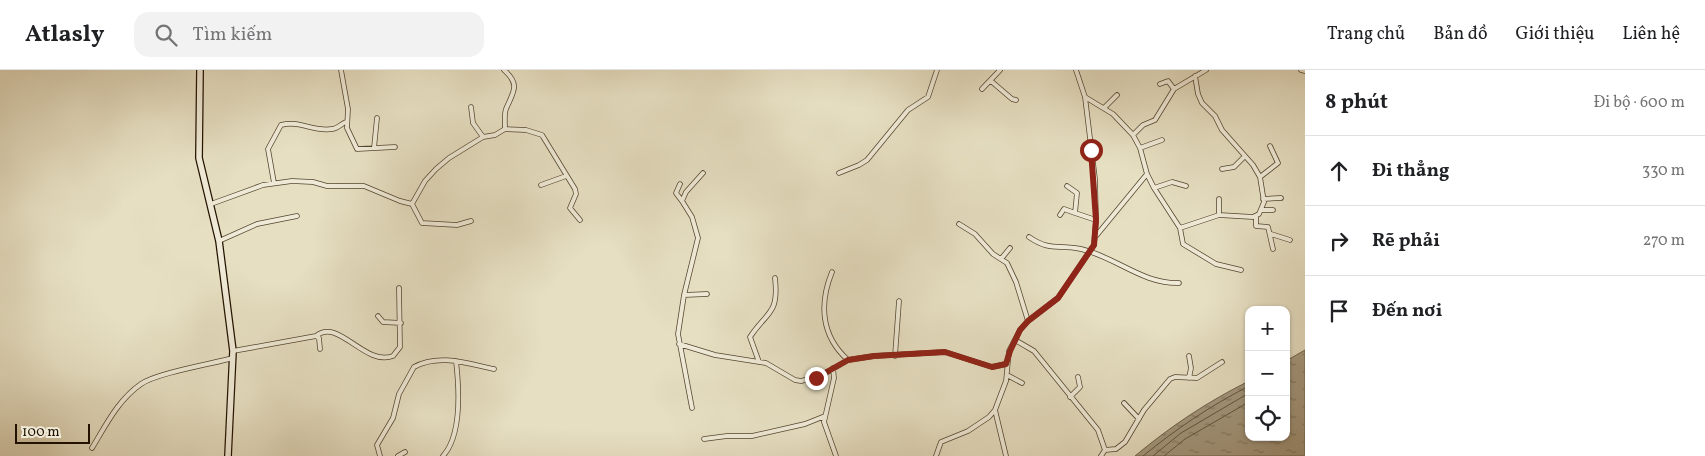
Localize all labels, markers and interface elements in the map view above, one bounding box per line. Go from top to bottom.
search box [134,12,484,57]
text: Atlasly [25,18,104,52]
icon: search [152,21,180,49]
text: Tìm kiếm [192,22,272,48]
text: Trang chủ [1327,22,1405,47]
text: Bản đồ [1433,22,1488,47]
text: Giới thiệu [1516,22,1594,47]
text: Liên hệ [1622,22,1680,47]
text: 8 phút [1325,88,1388,117]
text: Đi bộ · 600 m [1593,92,1685,114]
route start [1080,139,1103,162]
icon: ahead [1325,157,1353,185]
text: Đi thẳng [1372,158,1449,184]
text: 330 m [1642,160,1685,182]
icon: right [1325,227,1353,255]
text: Rẽ phải [1372,228,1440,254]
text: 270 m [1643,230,1685,252]
icon: arrive [1325,297,1353,325]
text: Đến nơi [1372,298,1442,324]
map controls [1245,306,1290,441]
button: + [1245,306,1290,351]
button: − [1245,351,1290,396]
route end [805,367,828,390]
button: locate [1245,396,1290,441]
scale bar [15,421,90,444]
text: 100 m [22,423,60,442]

